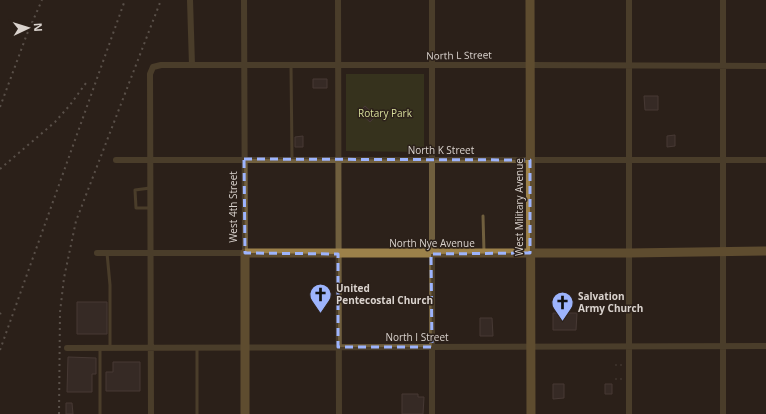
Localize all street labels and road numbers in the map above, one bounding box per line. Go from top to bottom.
street label: North L Street [426,47,492,63]
street label: North K Street [408,143,475,157]
street label: West Military Avenue [512,158,526,256]
street label: West 4th Street [226,171,240,243]
street label: North Nye Avenue [389,236,475,250]
street label: North I Street [385,330,449,344]

